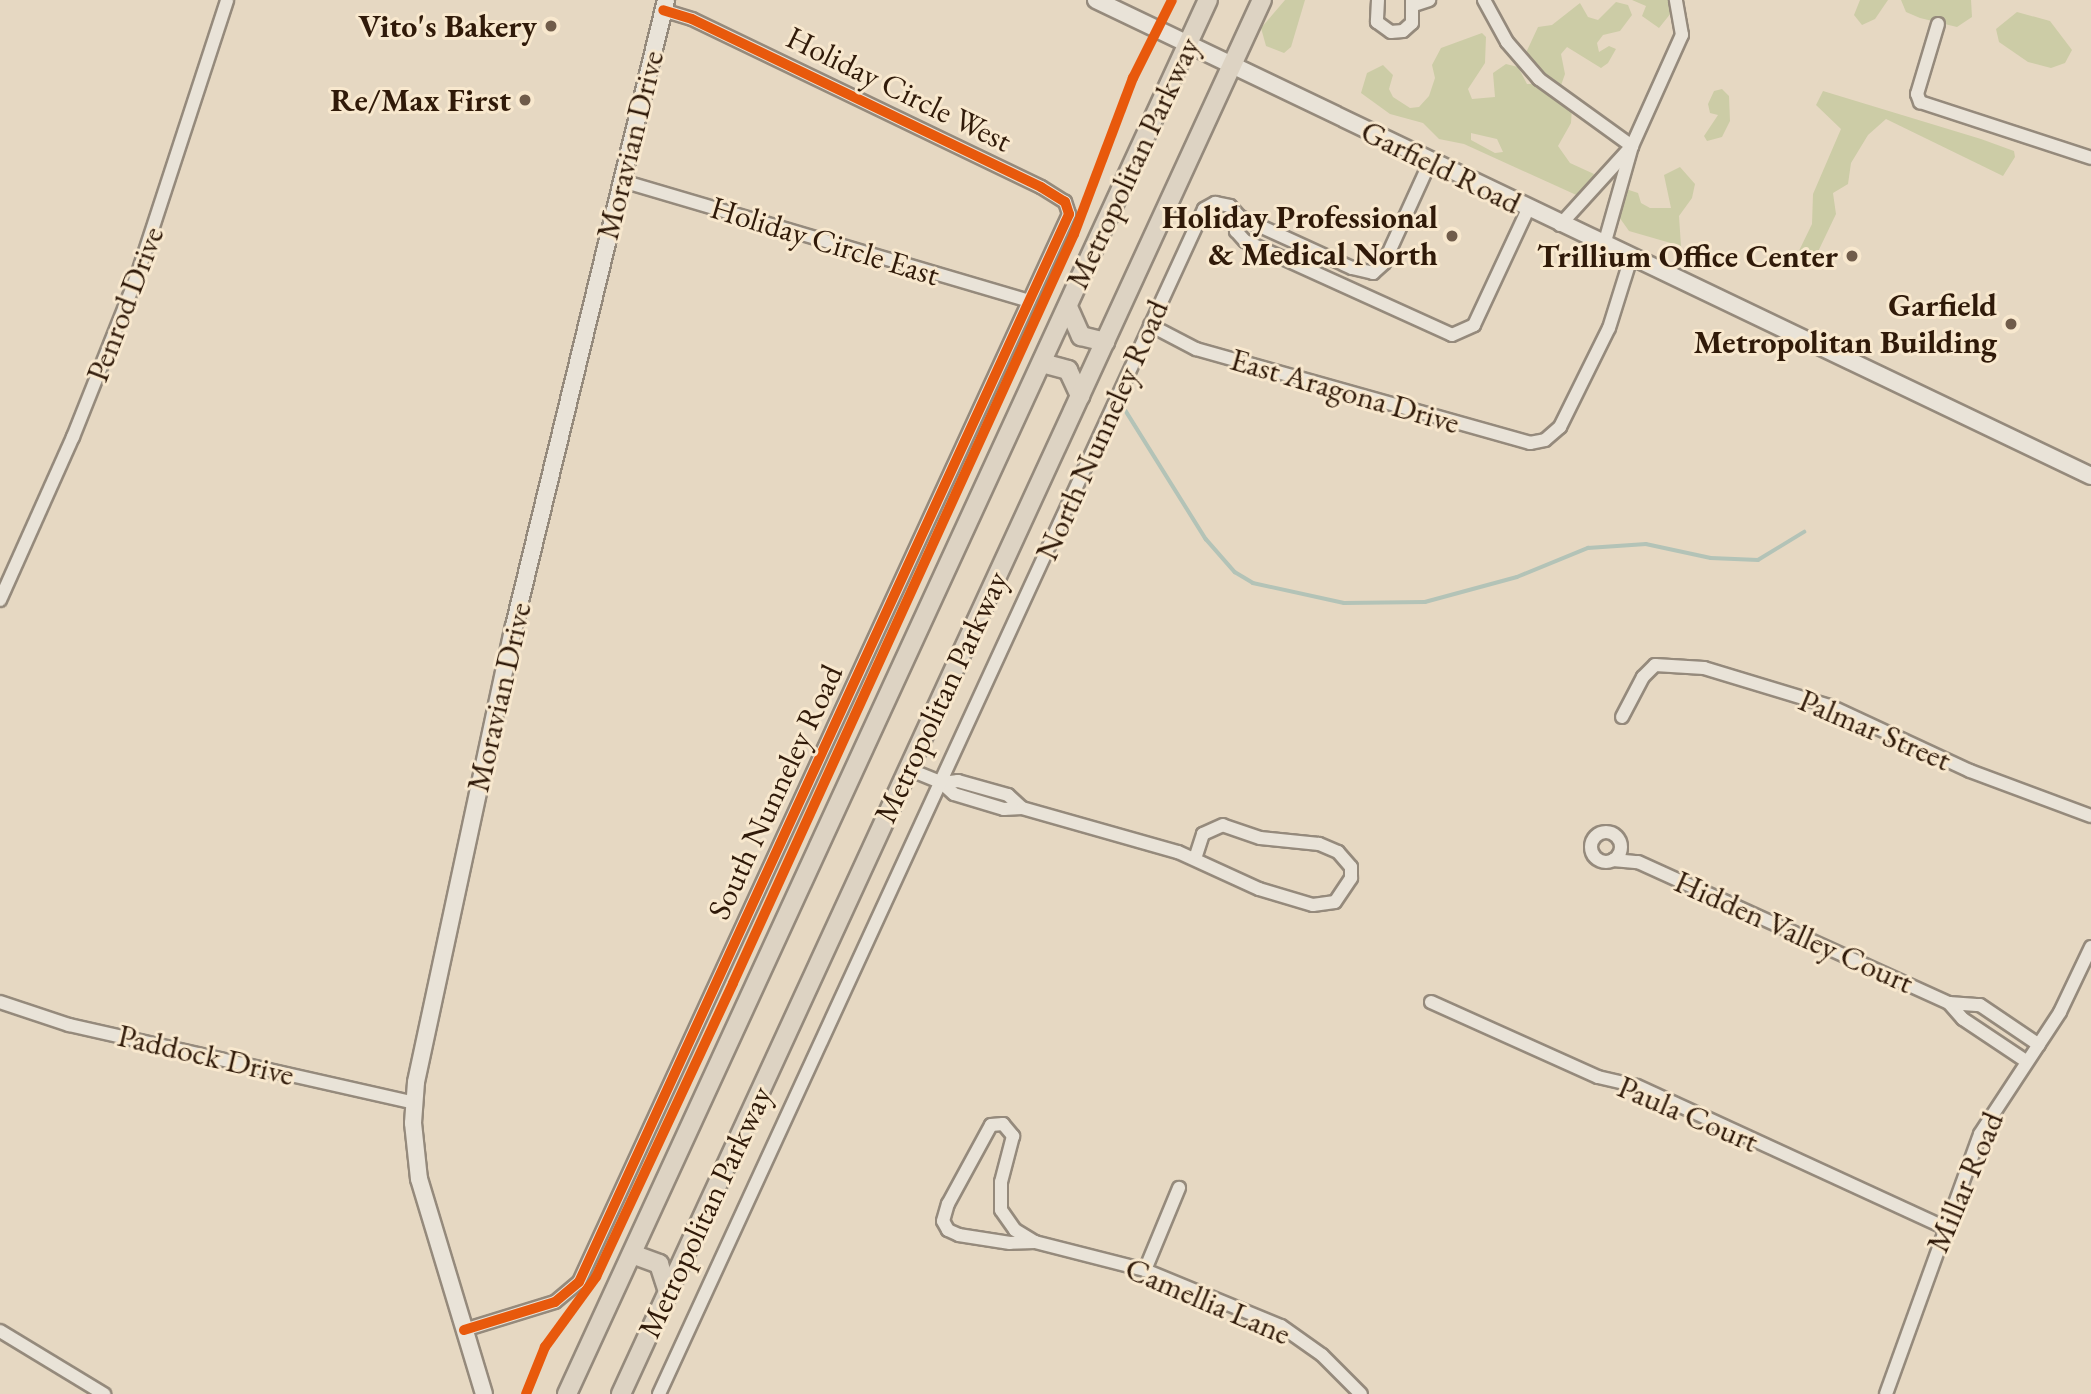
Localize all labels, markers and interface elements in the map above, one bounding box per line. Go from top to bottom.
place label: Vito's Bakery [358,7,537,45]
marker: Vito's Bakery [543,18,559,34]
street label: Holiday Circle West [780,18,1018,160]
street label: Metropolitan Parkway [1058,31,1208,295]
street label: Moravian Drive [588,47,672,243]
place label: Re/Max First [330,81,511,119]
marker: Re/Max First [517,92,533,108]
street label: Garfield Road [1355,112,1527,222]
street label: Holiday Circle East [706,188,944,294]
place label: Holiday Professional & Medical North [1162,199,1438,274]
street label: Penrod Drive [78,221,172,387]
marker: Holiday Professional & Medical North [1444,228,1460,244]
place label: Trillium Office Center [1537,237,1838,275]
marker: Trillium Office Center [1844,248,1860,264]
place label: Garfield Metropolitan Building [1694,287,1997,362]
street label: North Nunneley Road [1027,294,1177,566]
marker: Garfield Metropolitan Building [2003,316,2019,332]
street label: East Aragona Drive [1226,340,1464,442]
street label: Metropolitan Parkway [866,565,1016,829]
street label: Moravian Drive [459,599,539,795]
street label: South Nunneley Road [699,659,851,925]
street label: Palmar Street [1793,681,1957,779]
street label: Hidden Valley Court [1669,862,1919,1002]
street label: Paddock Drive [114,1016,298,1094]
street label: Paula Court [1612,1067,1764,1161]
street label: Metropolitan Parkway [630,1080,780,1344]
street label: Millar Road [1918,1106,2012,1258]
street label: Camellia Lane [1119,1249,1297,1353]

